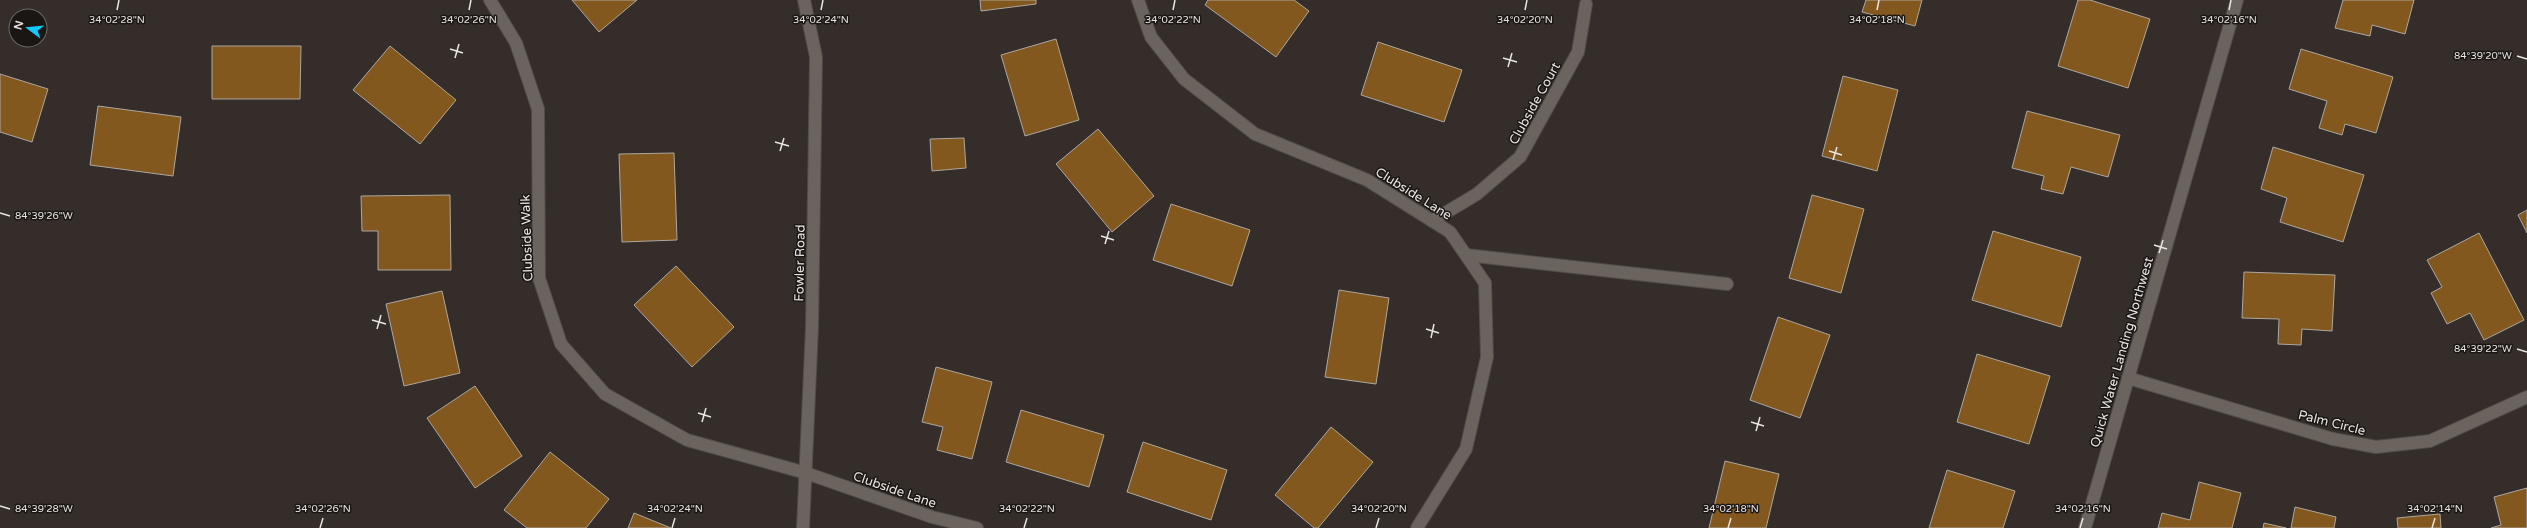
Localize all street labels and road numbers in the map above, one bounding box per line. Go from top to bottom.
street label: Clubside Court [1506,60,1564,147]
street label: Clubside Lane [1372,164,1455,224]
street label: Clubside Walk [517,194,537,282]
street label: Fowler Road [791,224,809,302]
street label: Quick Water Landing Northwest [2087,255,2157,449]
street label: Palm Circle [2296,407,2367,439]
street label: Clubside Lane [851,468,938,512]

